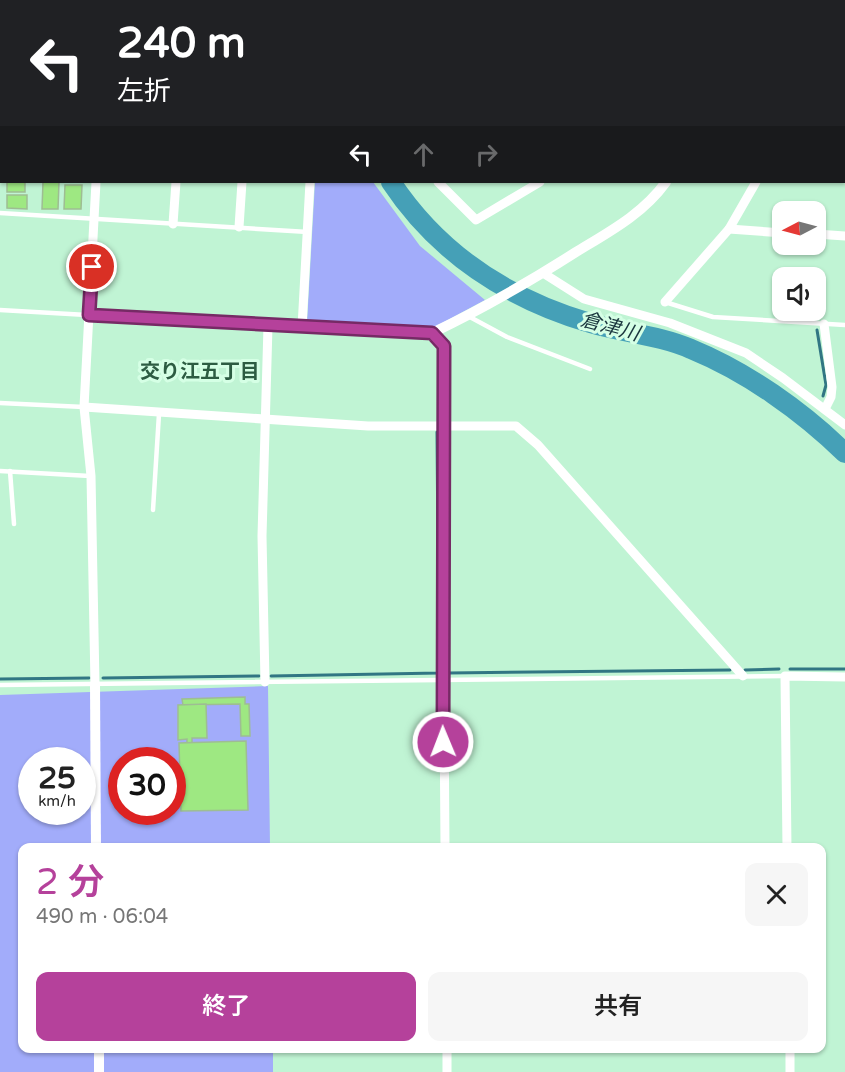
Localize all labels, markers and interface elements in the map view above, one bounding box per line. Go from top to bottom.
text: 240 m [117,18,246,69]
icon: left [18,24,96,102]
text: 左折 [117,75,171,108]
icon: left [344,138,377,171]
icon: ahead [407,138,440,171]
icon: right [470,138,503,171]
north arrow [772,201,826,255]
map controls [772,201,826,321]
pin [66,241,117,292]
icon: arrive [75,250,108,283]
button: sound [772,267,826,321]
water label: 倉津川 [578,308,644,347]
district label: 交り江五丁目 [140,360,260,384]
position arrow [411,710,475,774]
speed limit sign: 30 [108,747,186,825]
text: 25 [38,760,76,797]
text: km/h [38,792,76,810]
text: 2 分 [36,861,104,904]
button: close [745,863,808,926]
text: 490 m · 06:04 [36,905,168,929]
button: 終了 [36,972,416,1041]
button: 共有 [428,972,808,1041]

